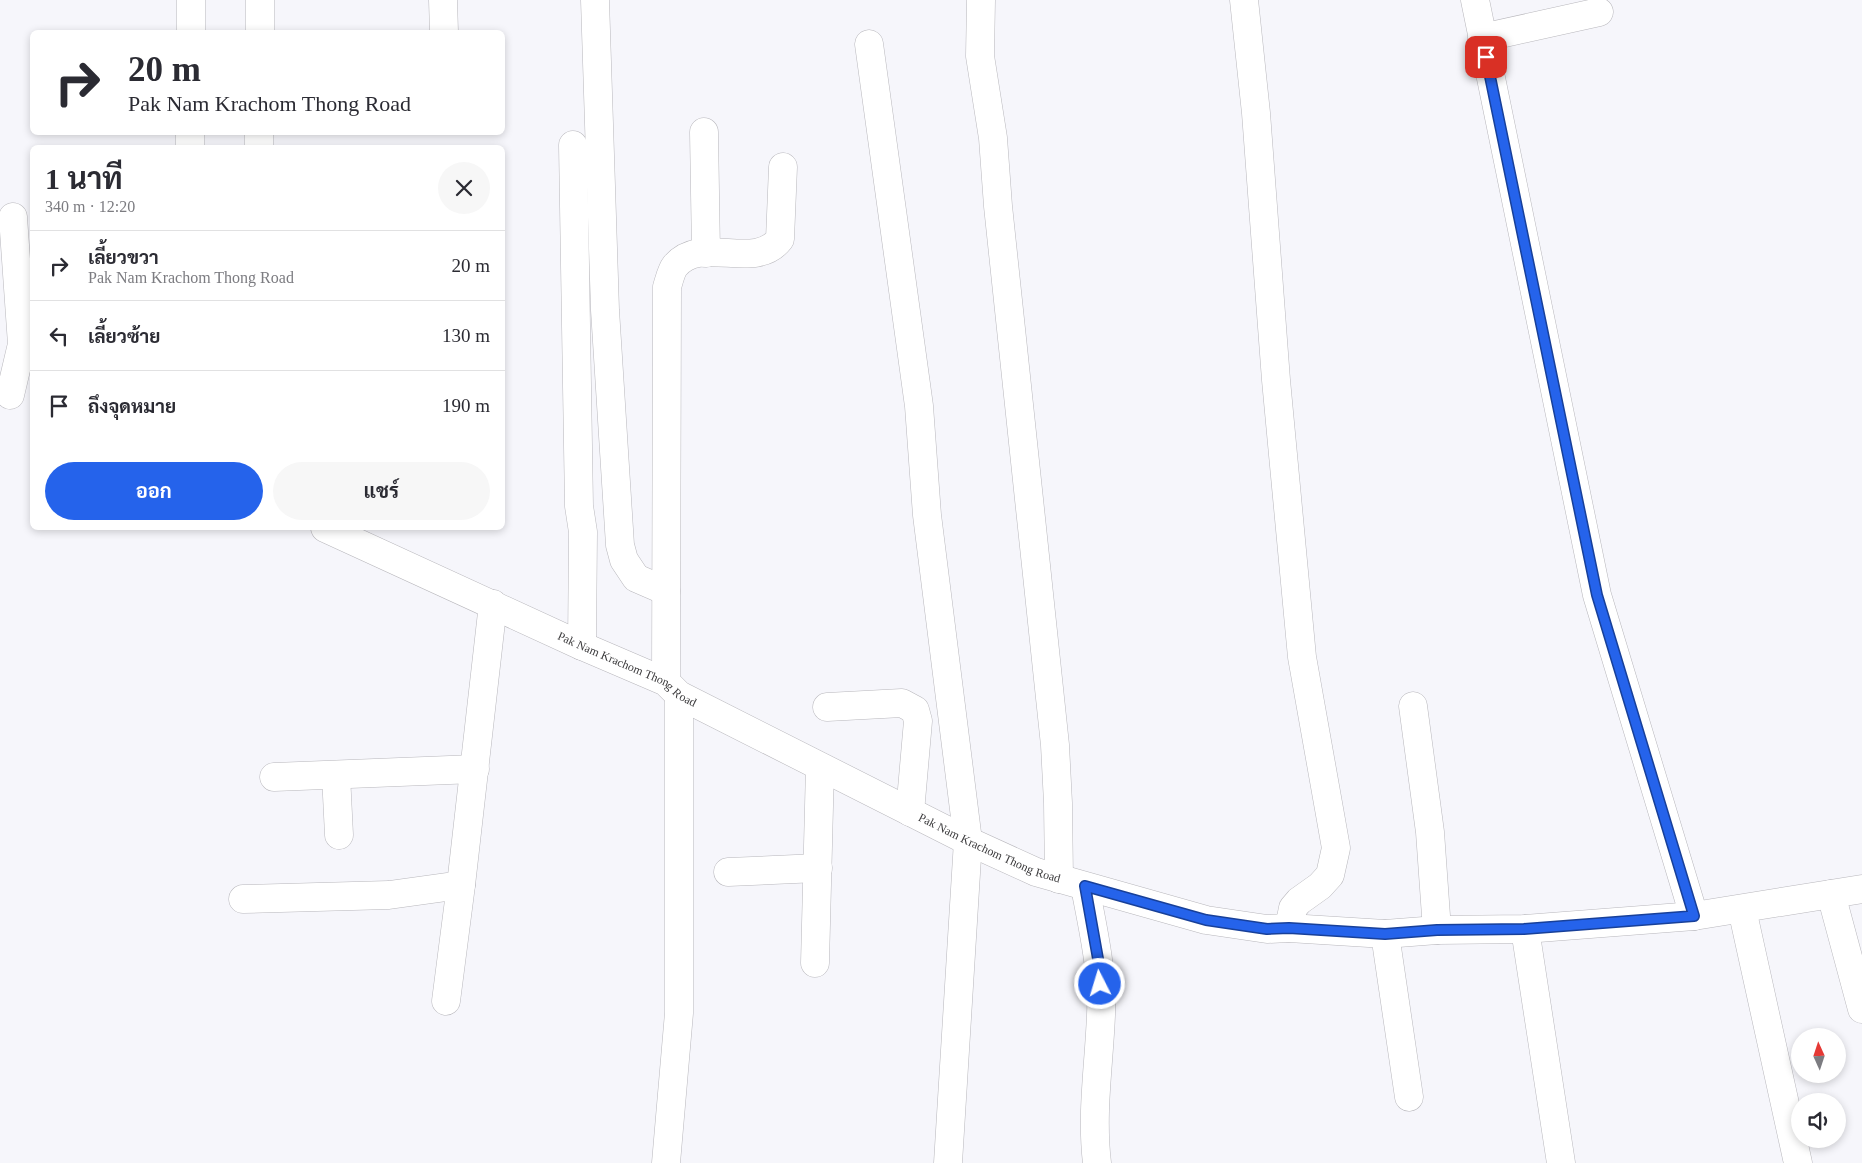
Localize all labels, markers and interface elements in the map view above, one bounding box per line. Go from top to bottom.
pin [1465,36,1507,78]
icon: arrive [1472,43,1500,71]
icon: right [45,50,110,115]
text: 20 m [128,50,201,89]
text: Pak Nam Krachom Thong Road [128,91,411,116]
text: 1 นาที [45,162,123,195]
button: close [438,162,490,214]
text: 340 m · 12:20 [45,198,135,215]
text: เลี้ยวขวา [88,247,159,268]
icon: right [45,252,73,280]
text: 20 m [451,255,490,276]
text: Pak Nam Krachom Thong Road [88,269,294,286]
icon: left [45,322,73,350]
text: 130 m [442,325,490,346]
text: เลี้ยวซ้าย [88,326,160,347]
icon: arrive [45,392,73,420]
text: 190 m [442,395,490,416]
text: ถึงจุดหมาย [88,396,176,417]
button: ออก [45,462,263,520]
button: แชร์ [273,462,490,520]
street label: Pak Nam Krachom Thong Road [555,629,699,710]
street label: Pak Nam Krachom Thong Road [916,810,1062,886]
position arrow [1073,957,1125,1009]
north arrow [1791,1028,1846,1082]
map controls [1791,1028,1846,1148]
button: sound [1791,1093,1846,1148]

